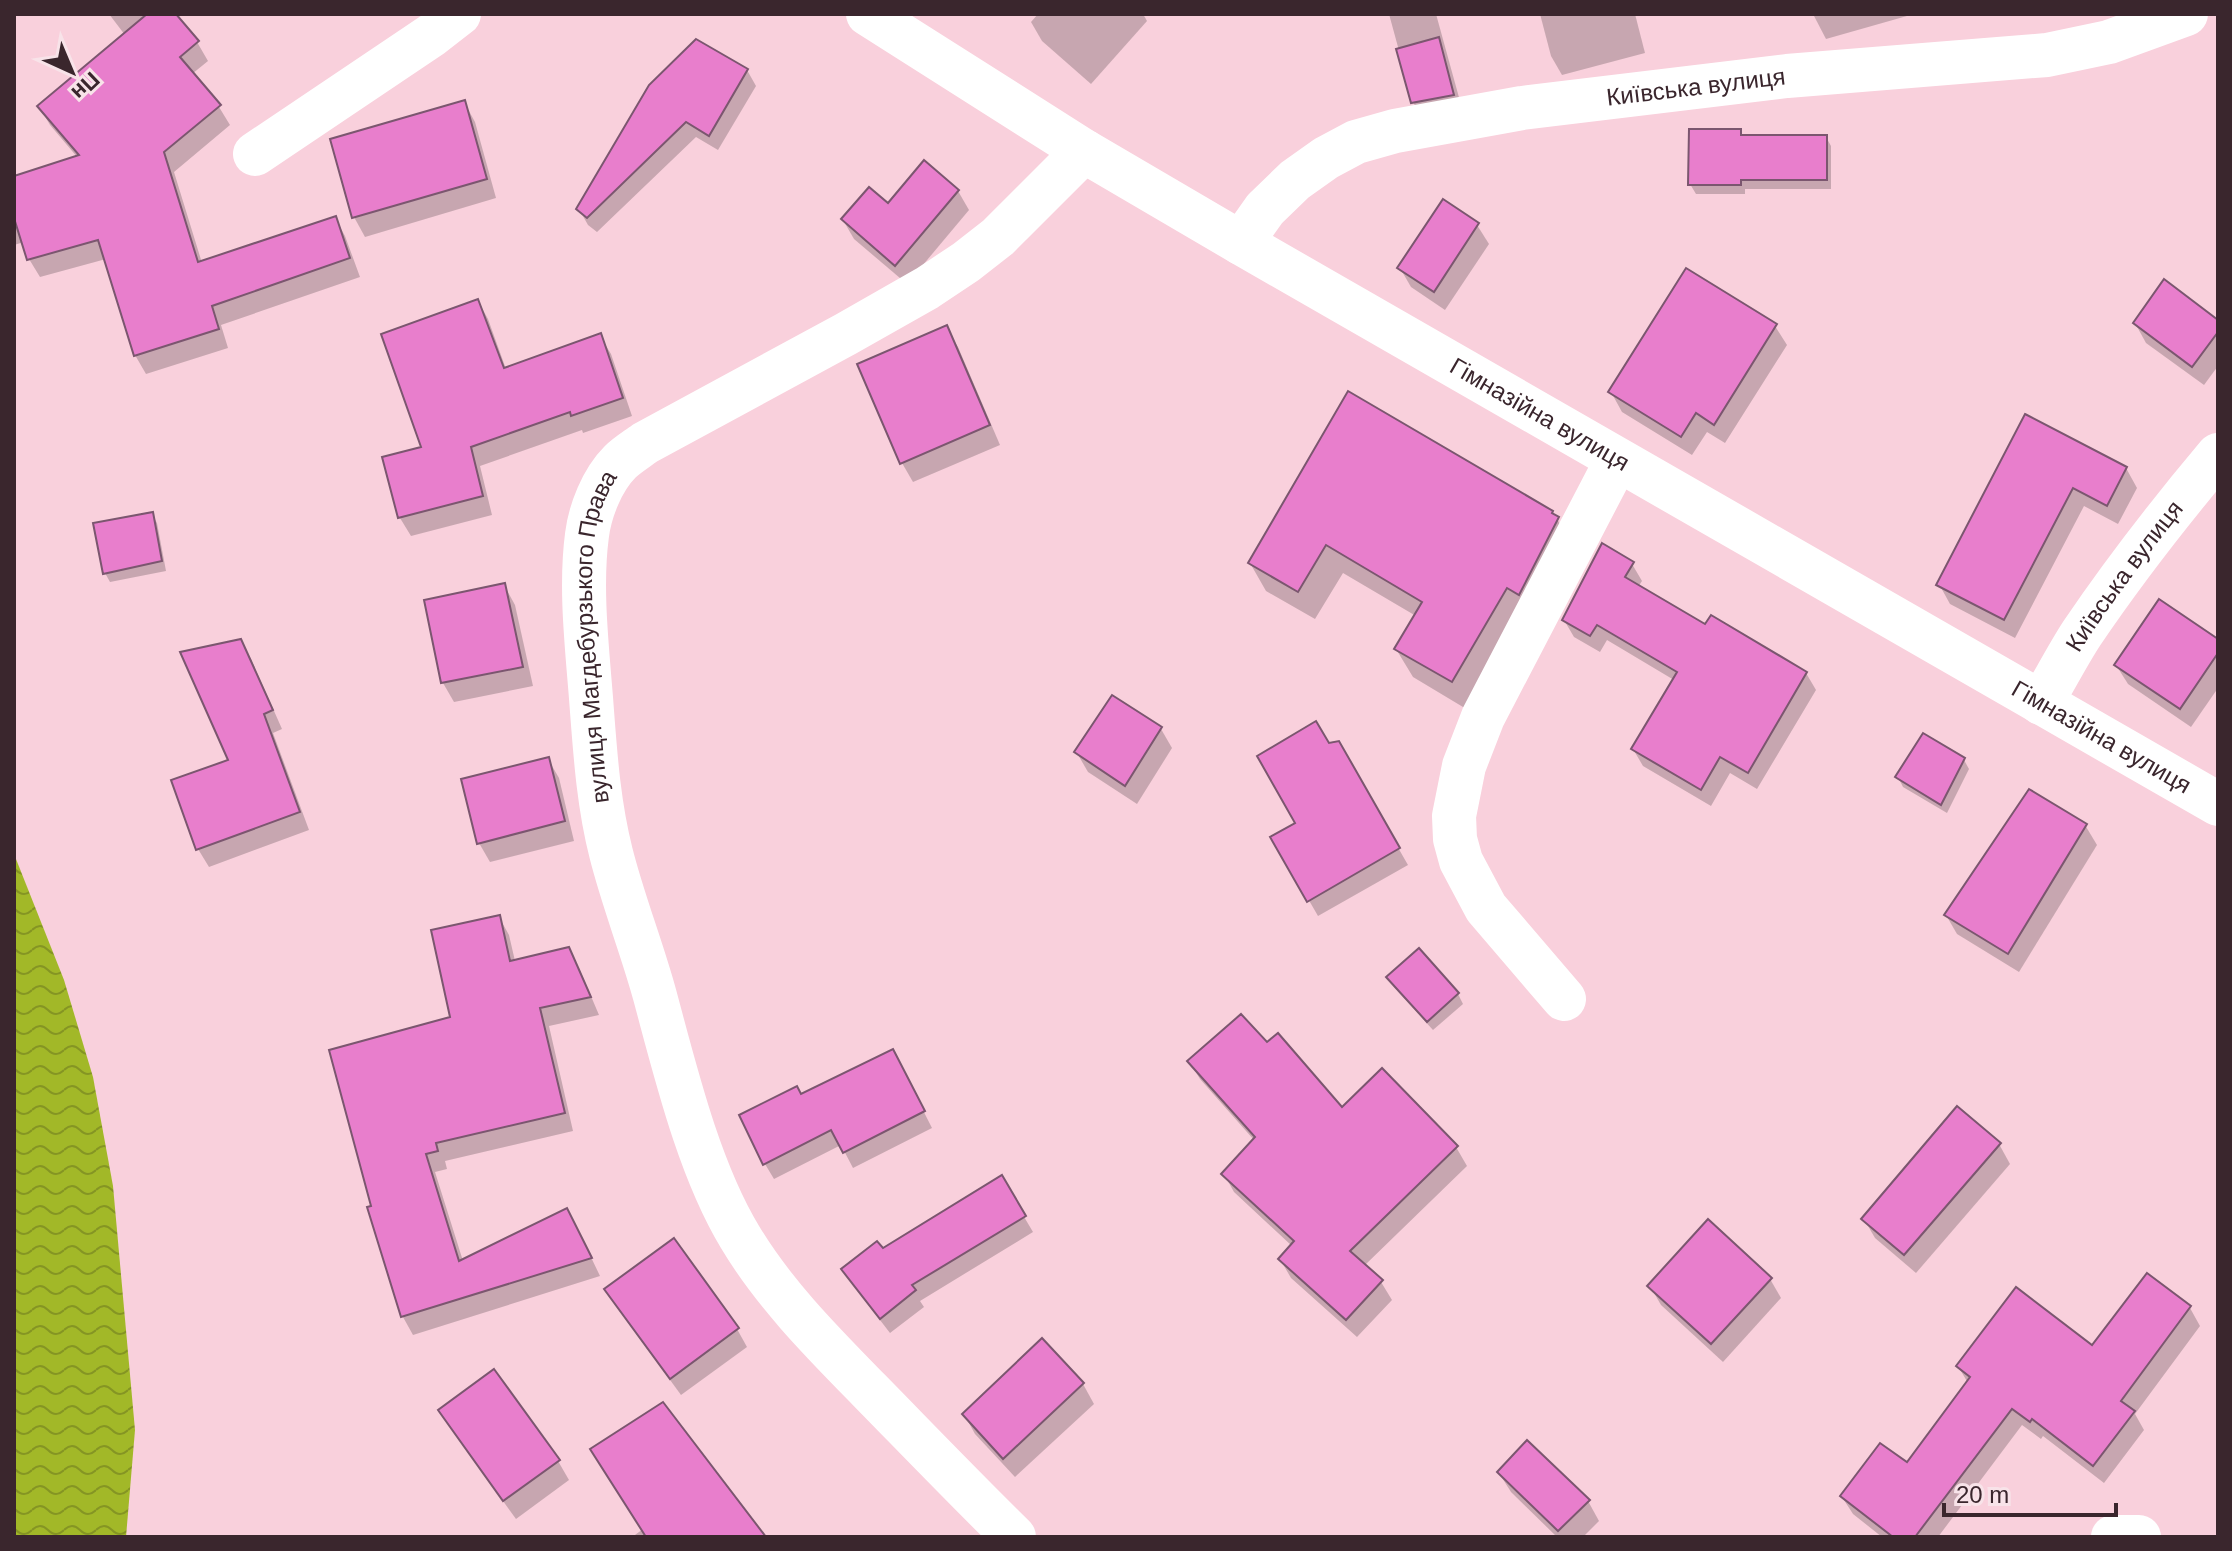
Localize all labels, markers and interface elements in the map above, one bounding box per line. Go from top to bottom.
north arrow [32,32,112,112]
street label: Київська вулиця [1605,62,1787,111]
text: Пн [66,67,105,105]
street label: Гімназійна вулиця [1445,352,1634,476]
street label: вулиця Магдебурзького Права [570,465,622,805]
street label: Київська вулиця [2060,495,2188,656]
street label: Гімназійна вулиця [2007,675,2196,799]
scale bar [1944,1467,2116,1517]
text: 20 m [1956,1481,2009,1508]

